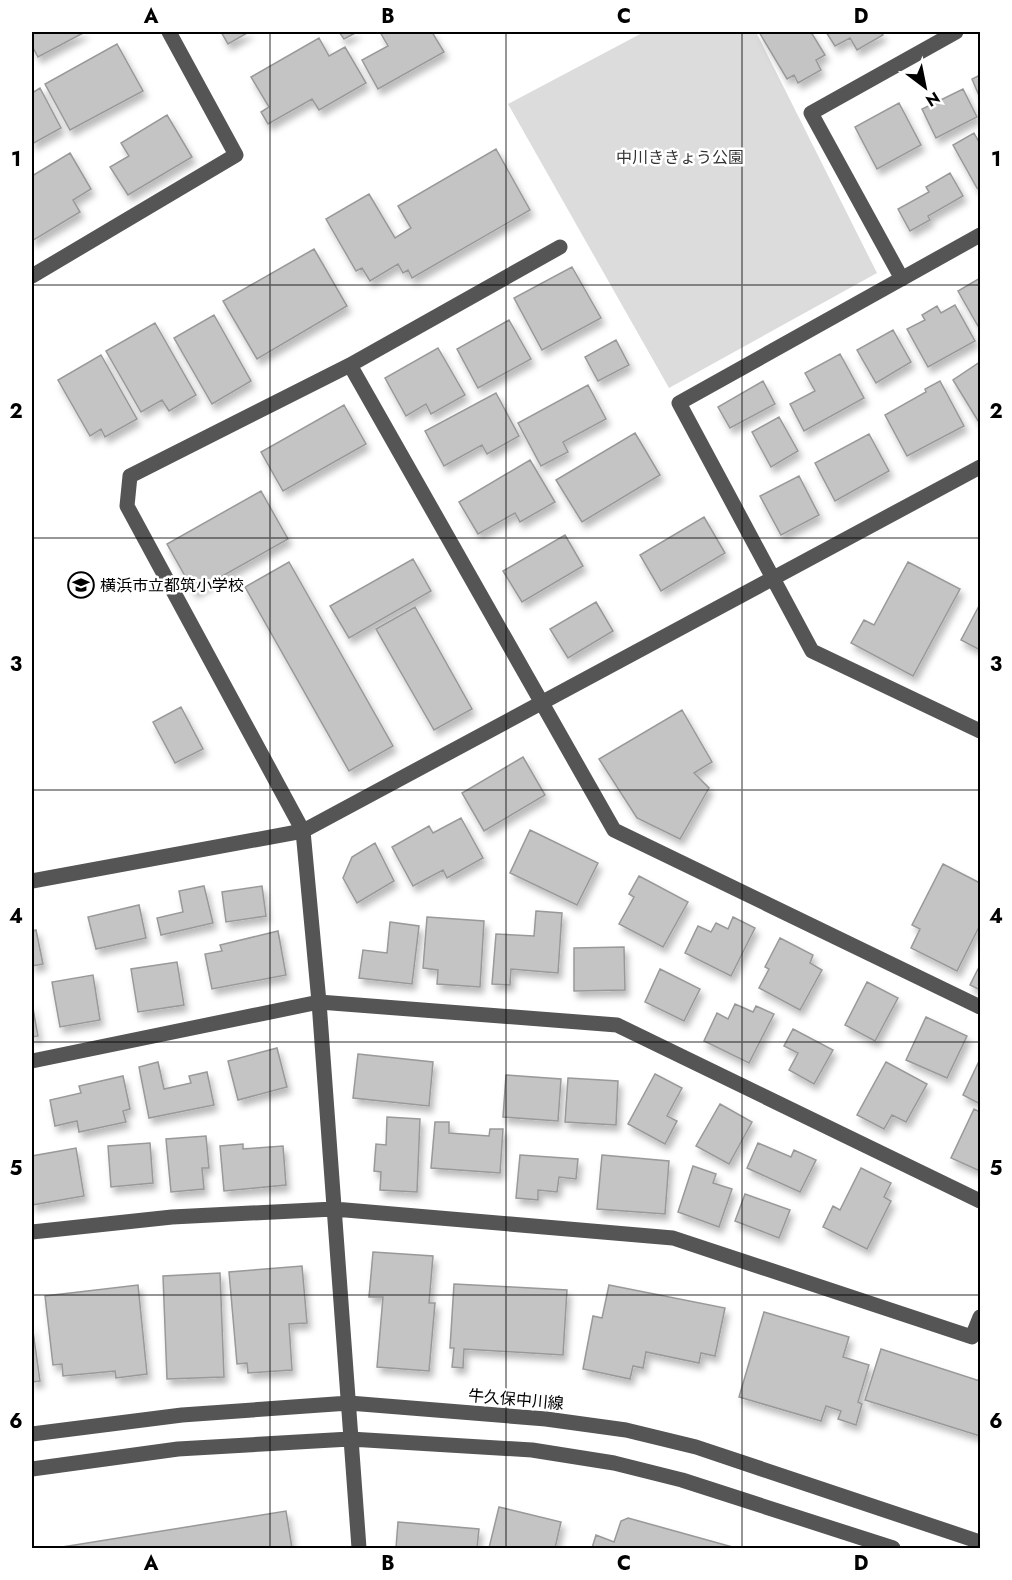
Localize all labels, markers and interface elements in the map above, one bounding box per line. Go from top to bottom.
text: A [143,2,159,31]
text: B [381,2,395,31]
text: C [617,2,631,31]
text: D [854,2,868,31]
north arrow [895,57,955,117]
text: N [921,86,944,112]
text: 1 [11,145,21,174]
text: 1 [991,145,1001,174]
park label: 中川ききょう公園 [616,146,744,169]
text: 2 [9,397,23,426]
text: 2 [989,397,1003,426]
school or university icon: 横浜市立都筑小学校 [66,570,96,600]
place label: 横浜市立都筑小学校 [100,574,244,597]
text: 3 [10,650,22,679]
text: 3 [990,650,1002,679]
text: 4 [9,902,23,931]
text: 4 [989,902,1003,931]
text: 5 [10,1154,23,1183]
text: 5 [990,1154,1003,1183]
street label: 牛久保中川線 [467,1384,565,1415]
text: 6 [9,1407,23,1436]
text: 6 [989,1407,1003,1436]
text: A [143,1549,159,1578]
text: B [381,1549,395,1578]
text: C [617,1549,631,1578]
text: D [854,1549,868,1578]

